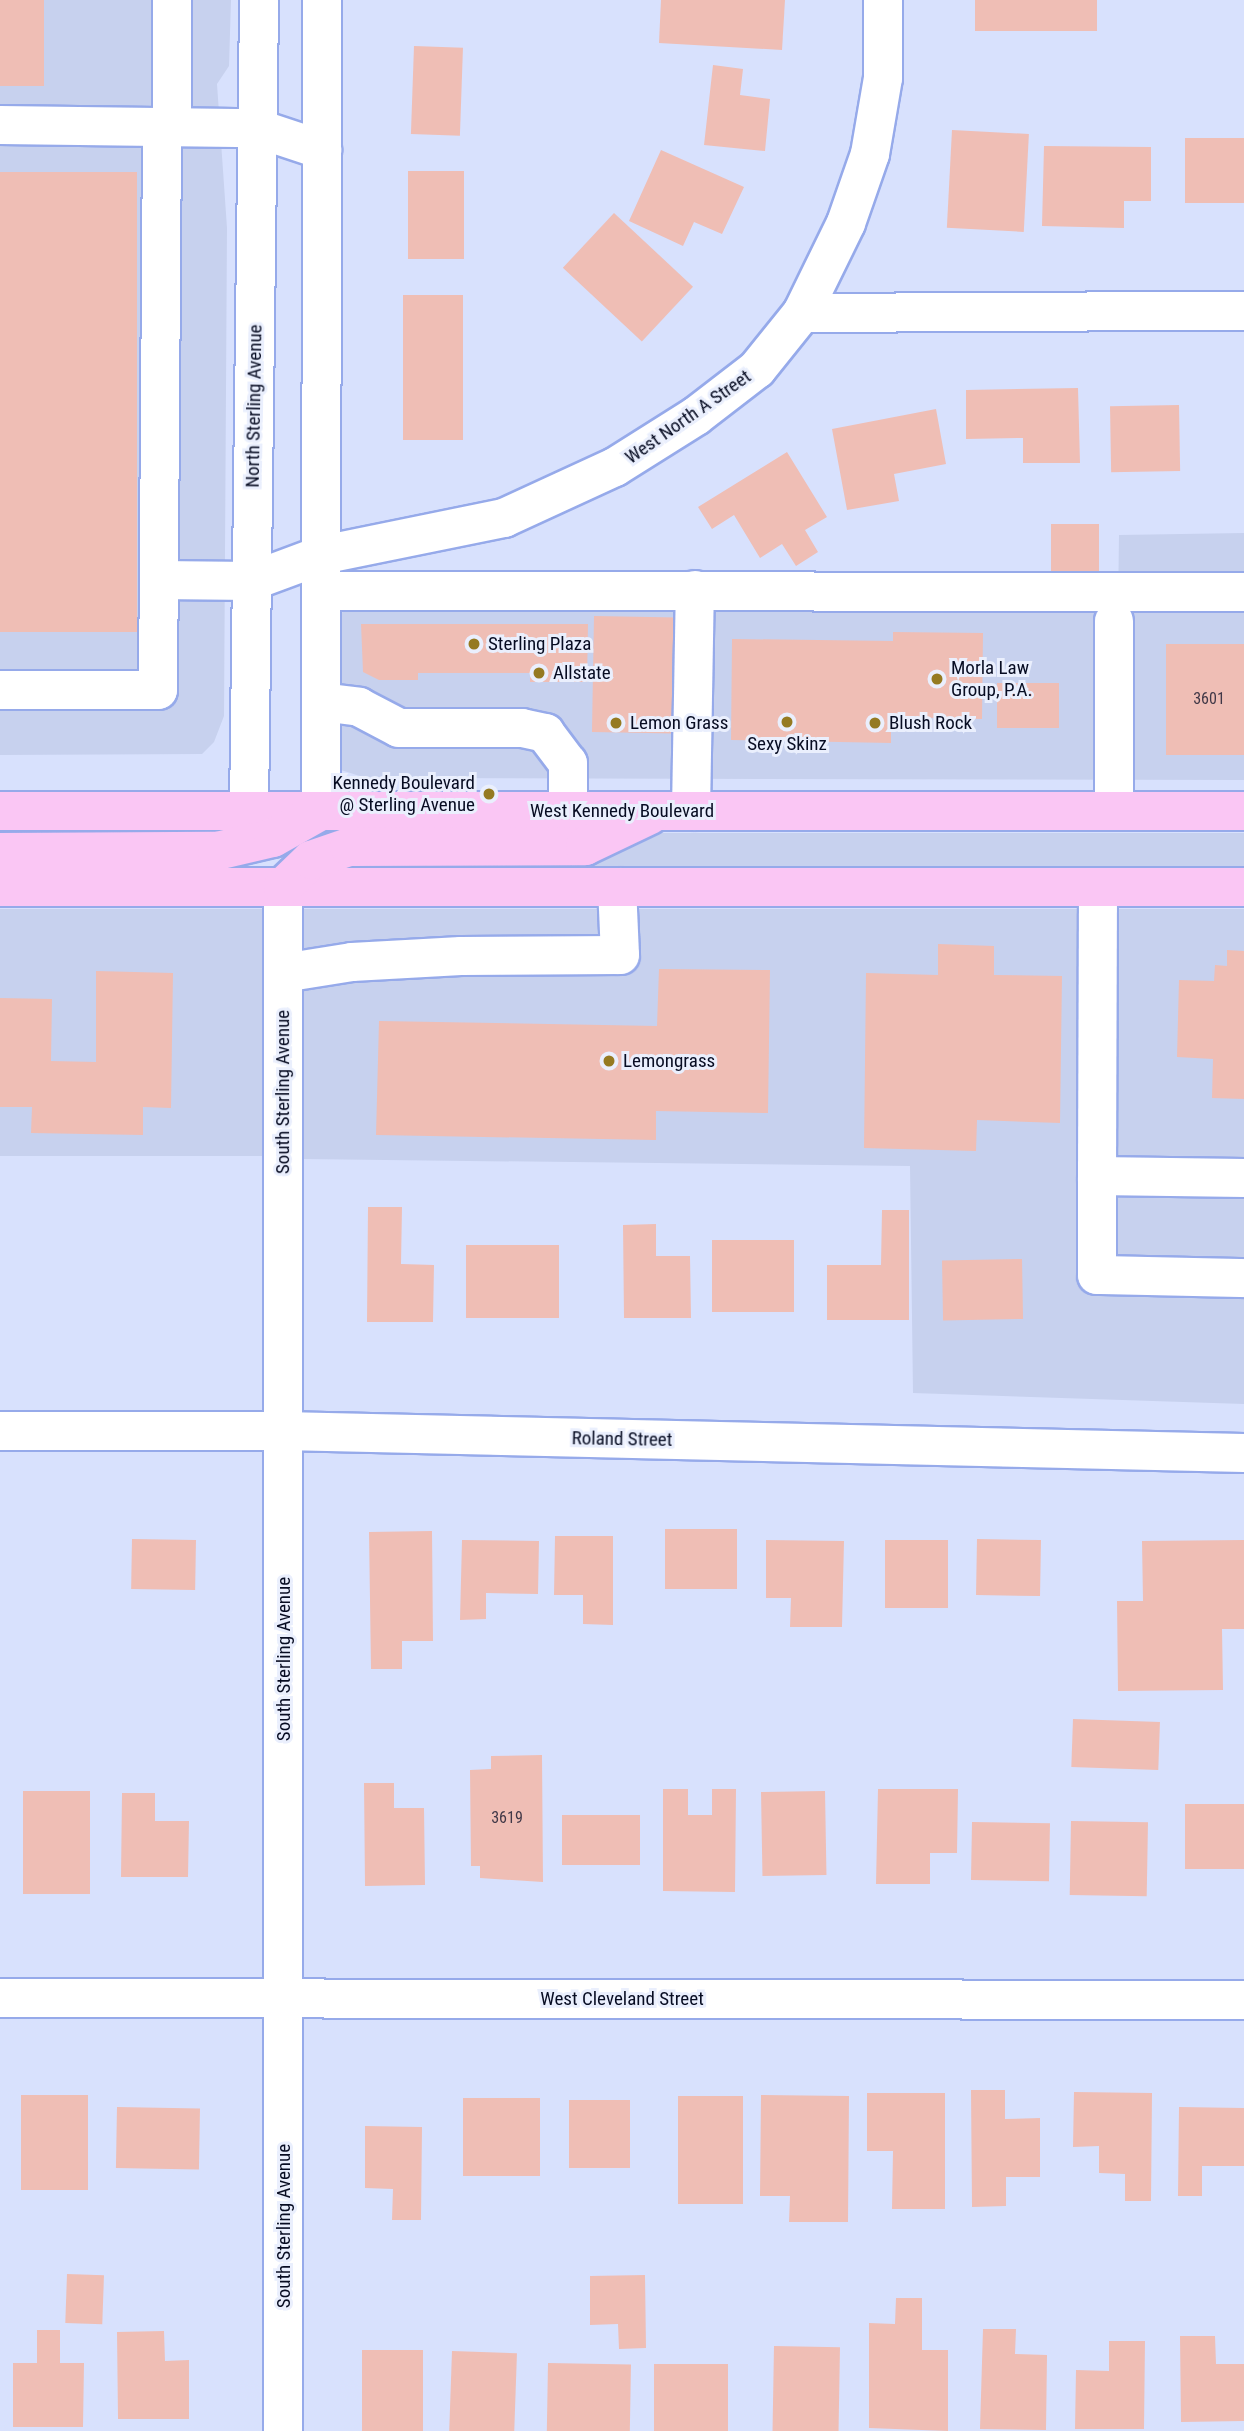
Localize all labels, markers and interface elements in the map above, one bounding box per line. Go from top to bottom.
street label: North Sterling Avenue [241,324,267,488]
street label: West North A Street [621,365,755,469]
place label: Sterling Plaza [488,633,591,655]
marker: Sterling Plaza [466,636,482,652]
place label: Morla Law Group, P.A. [951,657,1033,701]
place label: Allstate [553,662,611,684]
marker: Allstate [531,665,547,681]
marker: Morla Law Group, P.A. [929,671,945,687]
house number: 3601 [1193,689,1225,709]
place label: Lemon Grass [630,712,728,734]
place label: Blush Rock [889,712,972,734]
marker: Sexy Skinz [779,714,795,730]
marker: Lemon Grass [608,715,624,731]
marker: Blush Rock [867,715,883,731]
place label: Sexy Skinz [747,733,827,755]
place label: Kennedy Boulevard @ Sterling Avenue [333,772,475,816]
marker: Kennedy Boulevard @ Sterling Avenue [481,786,497,802]
street label: West Kennedy Boulevard [530,800,714,822]
street label: South Sterling Avenue [272,1010,294,1174]
place label: Lemongrass [623,1050,715,1072]
marker: Lemongrass [601,1053,617,1069]
street label: Roland Street [572,1427,672,1451]
street label: South Sterling Avenue [273,1577,295,1741]
house number: 3619 [491,1808,523,1828]
street label: West Cleveland Street [540,1988,704,2010]
street label: South Sterling Avenue [273,2144,295,2308]

